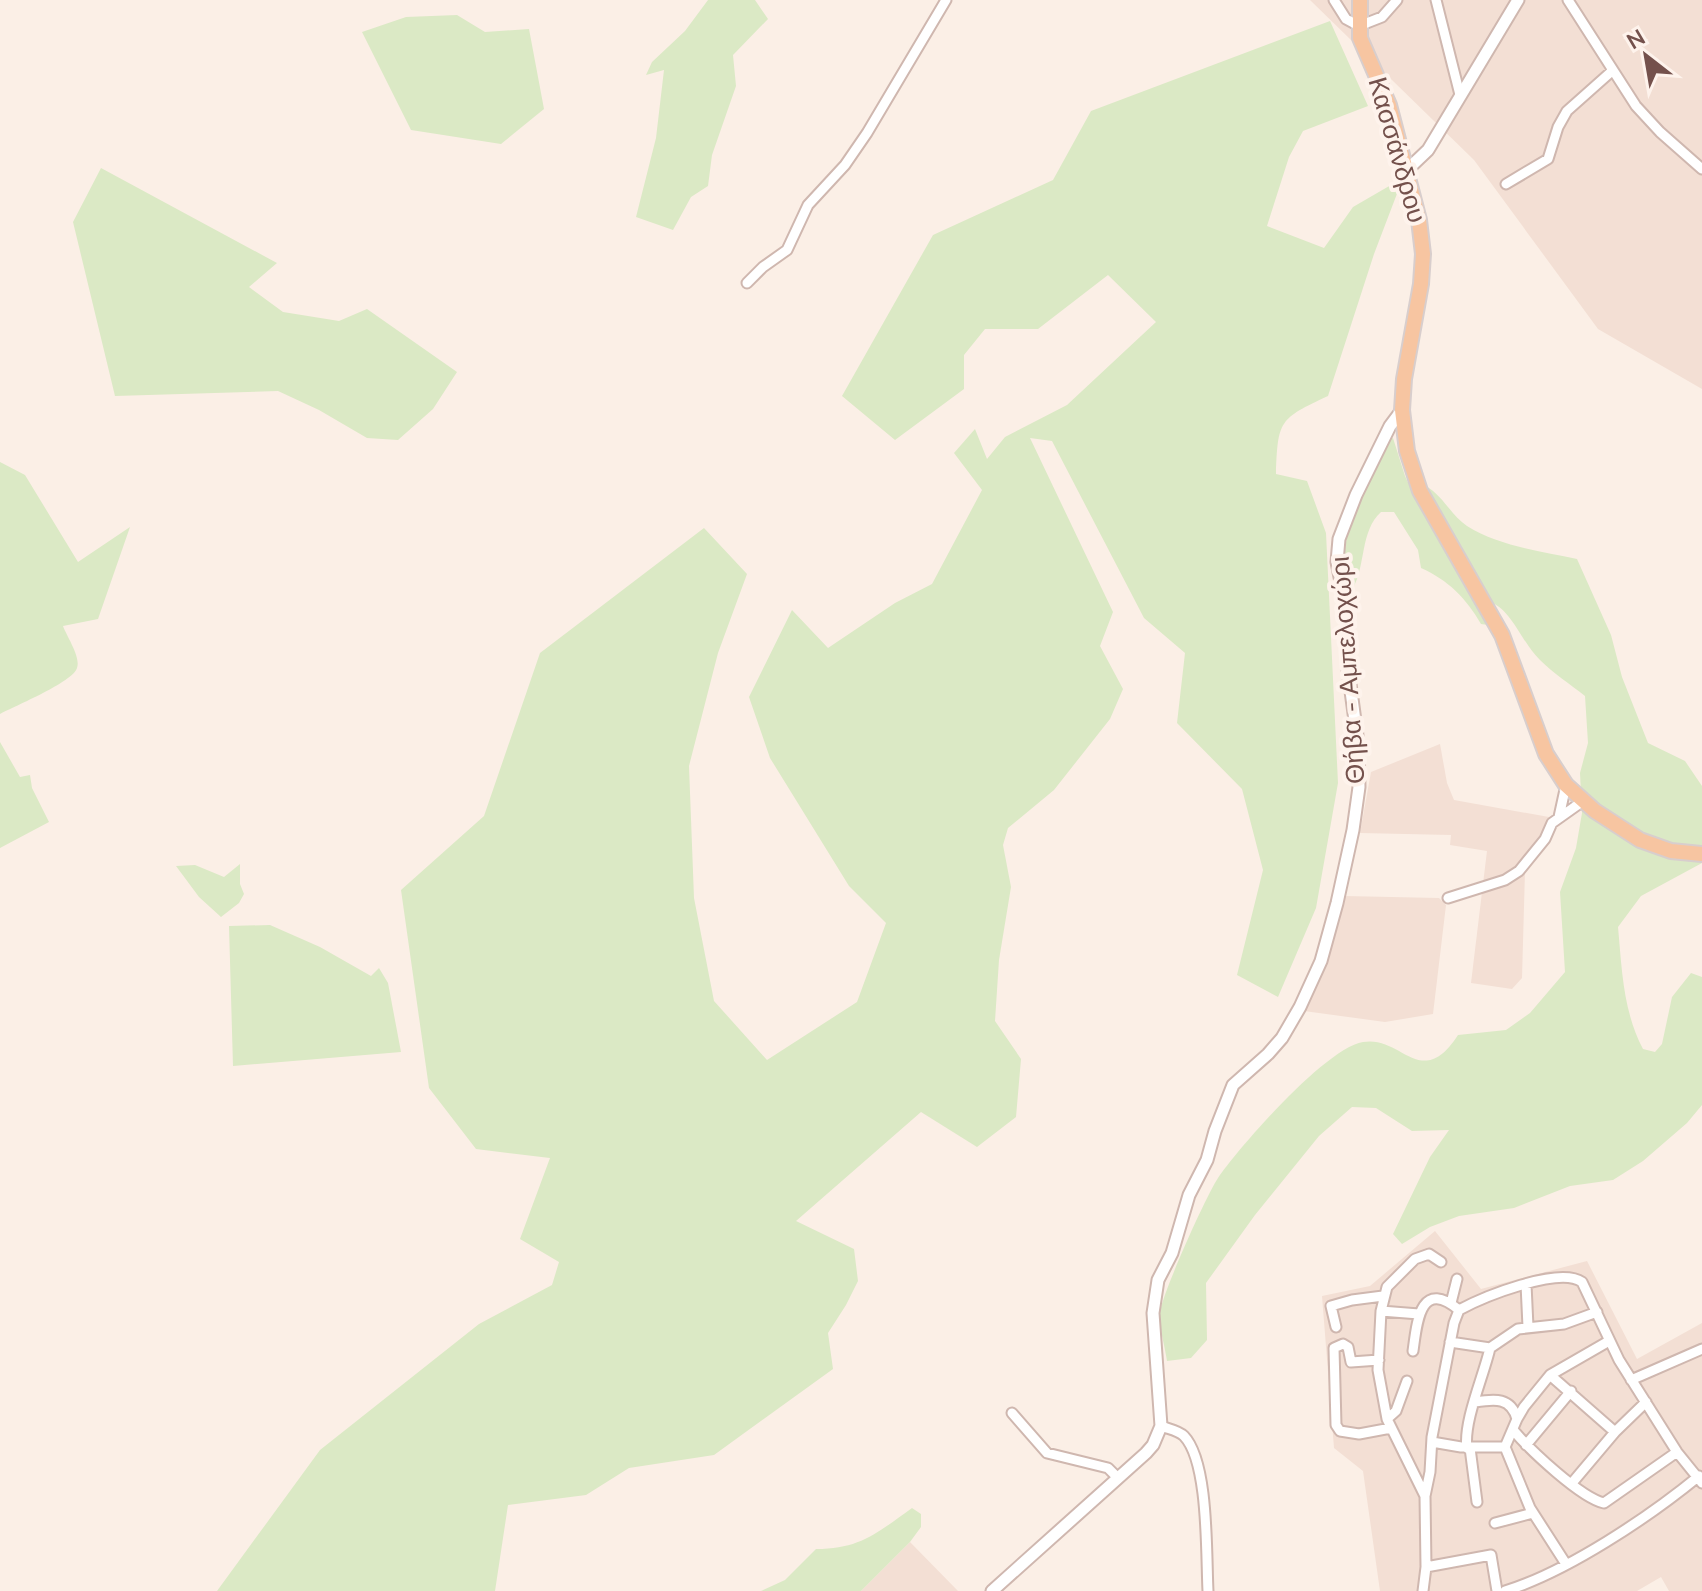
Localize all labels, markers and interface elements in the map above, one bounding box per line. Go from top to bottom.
north arrow [1606,16,1686,96]
text: N [1621,23,1651,57]
street label: Κασσάνδρου [1359,73,1435,227]
street label: Θήβα - Αμπελοχώρι [1323,555,1373,785]

